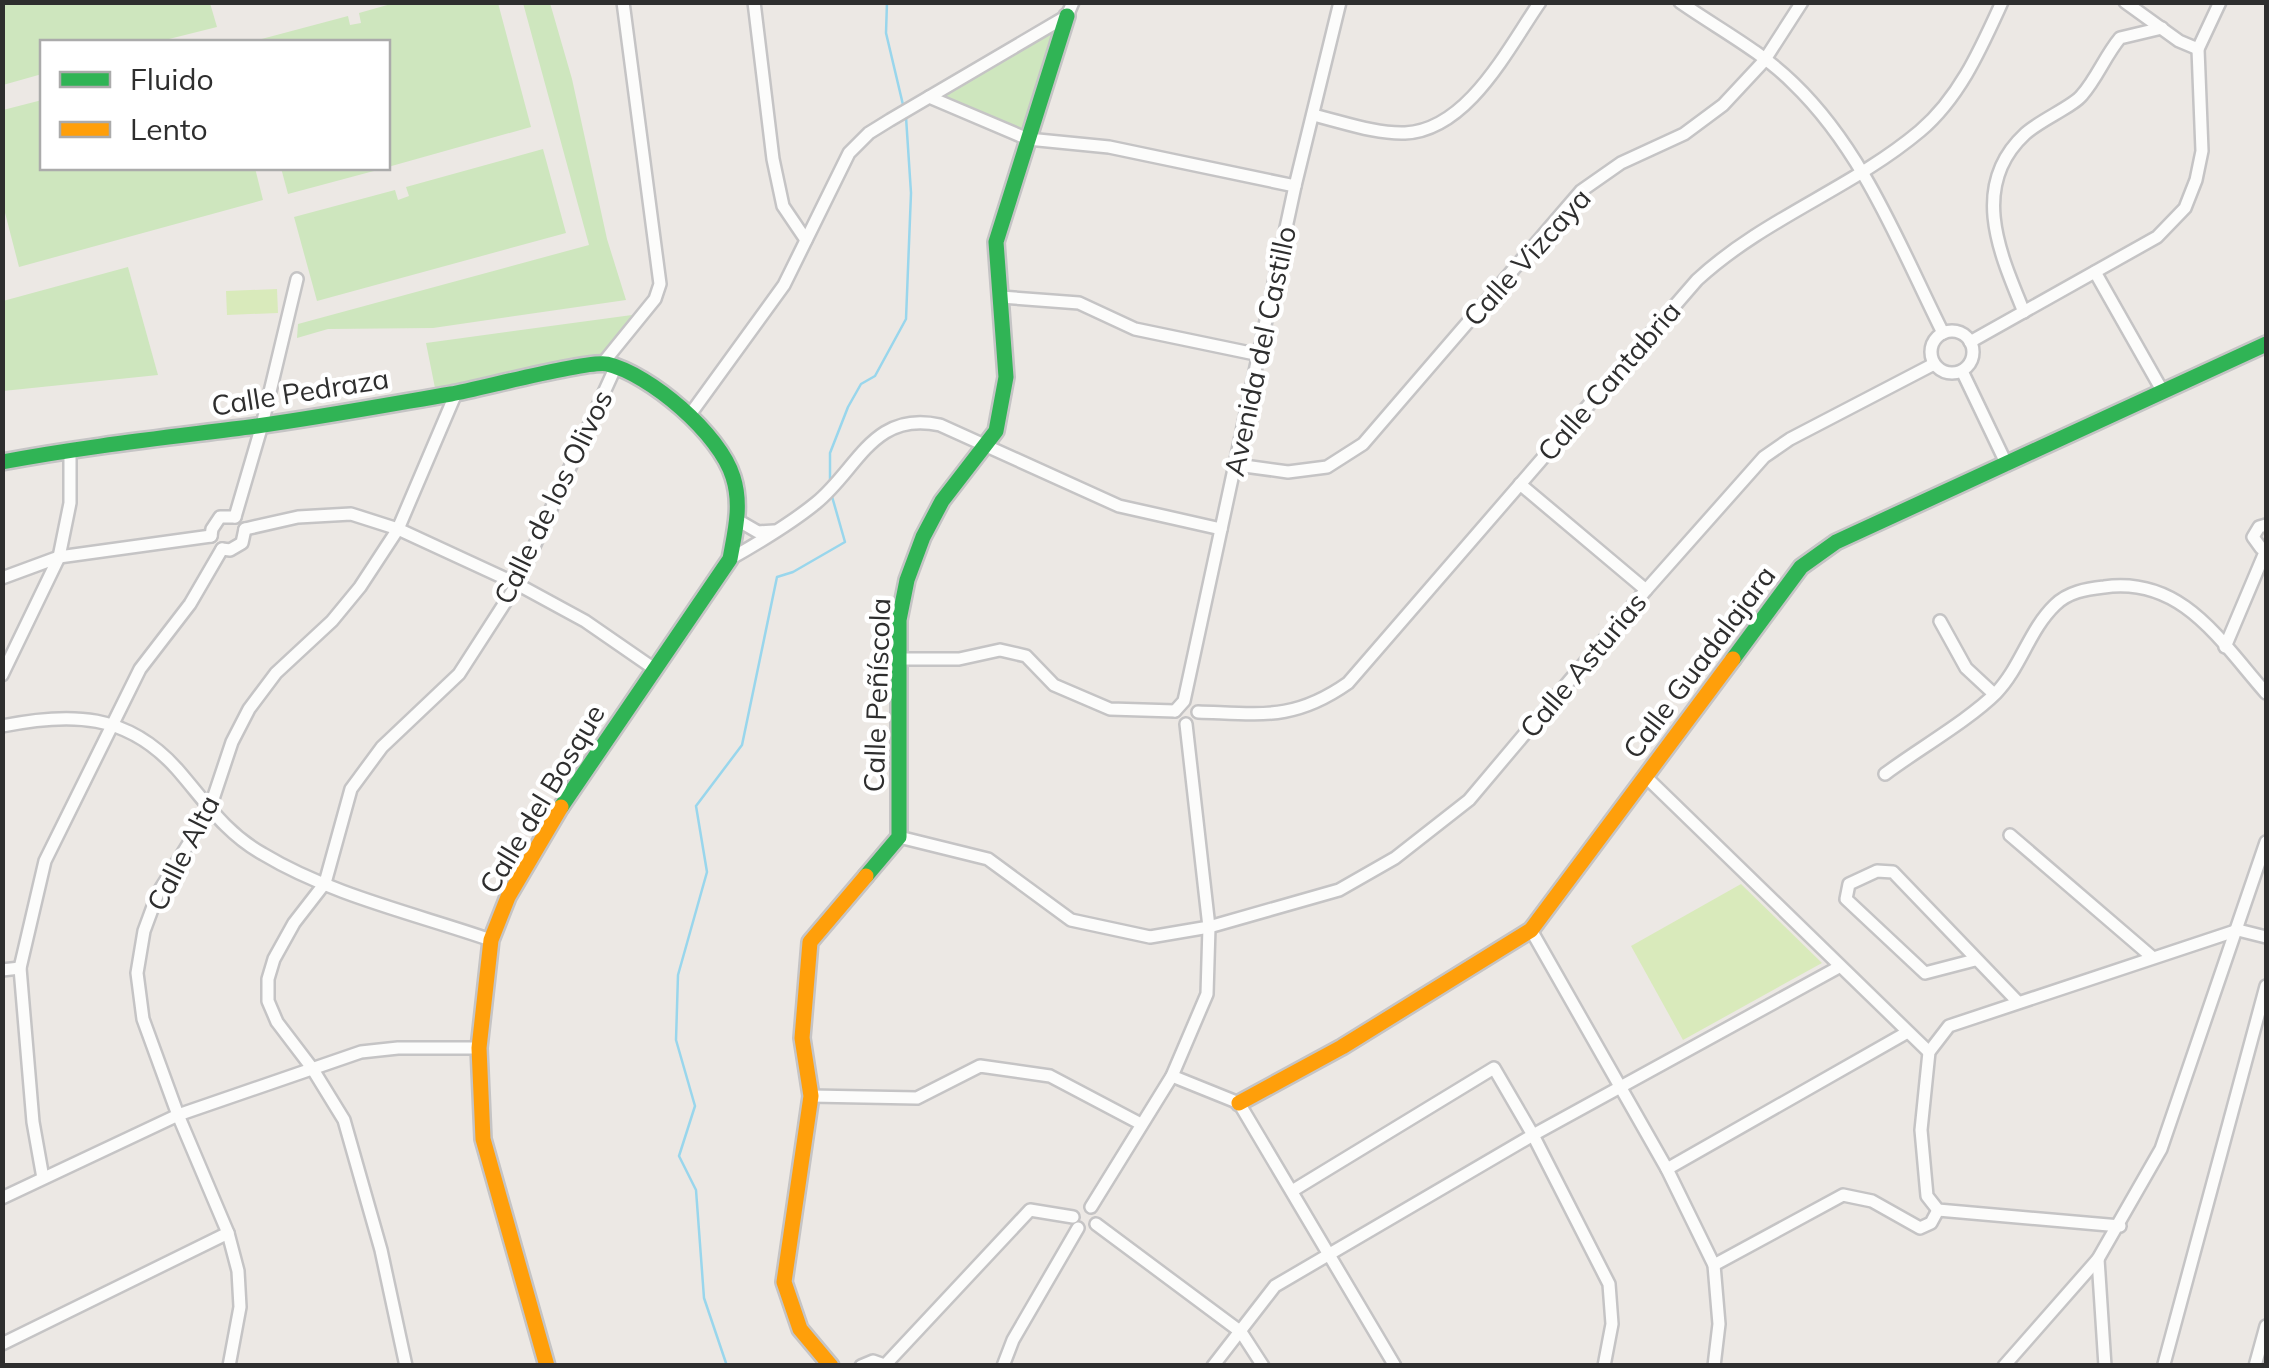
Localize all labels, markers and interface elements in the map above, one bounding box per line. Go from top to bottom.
legend [40,40,390,170]
text: Fluido [130,60,214,98]
text: Lento [130,110,208,148]
street label: Calle Vizcaya [1456,180,1598,333]
street label: Avenida del Castillo [1216,223,1303,479]
street label: Calle Cantabria [1530,294,1688,468]
street label: Calle Pedraza [209,360,391,423]
street label: Calle de los Olivos [486,384,620,610]
street label: Calle Guadalajara [1615,558,1782,765]
street label: Calle Asturias [1512,585,1654,744]
street label: Calle Peñíscola [856,597,897,793]
street label: Calle del Bosque [471,698,612,900]
street label: Calle Alta [139,789,227,917]

